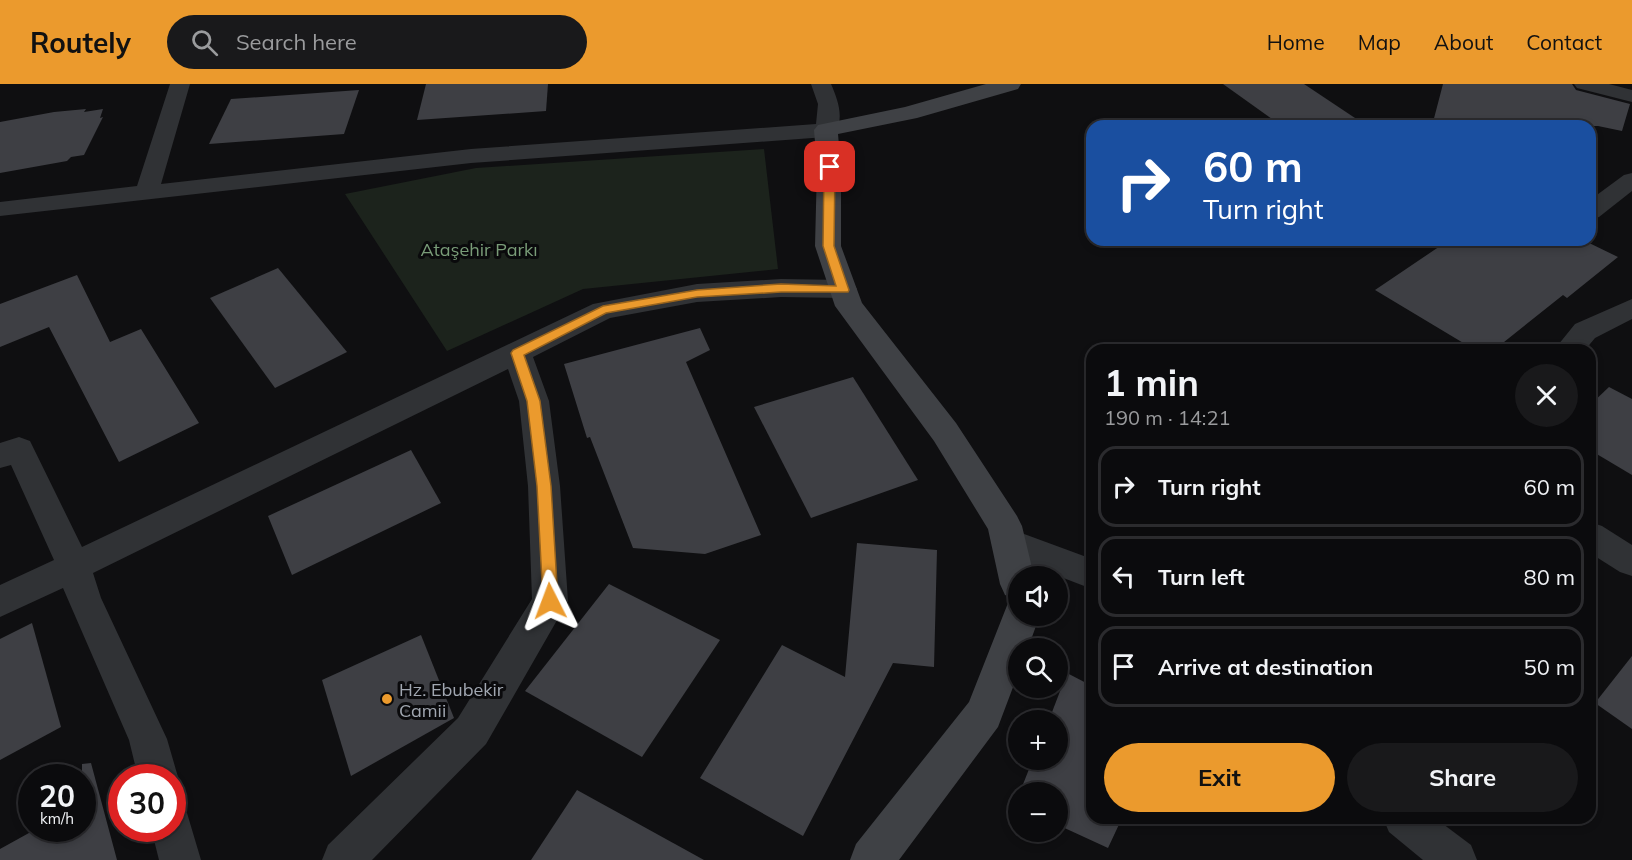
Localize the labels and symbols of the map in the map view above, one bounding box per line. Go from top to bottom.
pin [804,141,855,192]
park label: Ataşehir Parkı [420,238,538,261]
position arrow [518,569,582,633]
place label: Hz. Ebubekir Camii [399,678,504,722]
marker: Hz. Ebubekir Camii [380,692,394,706]
speed limit sign: 30 [108,764,186,842]

